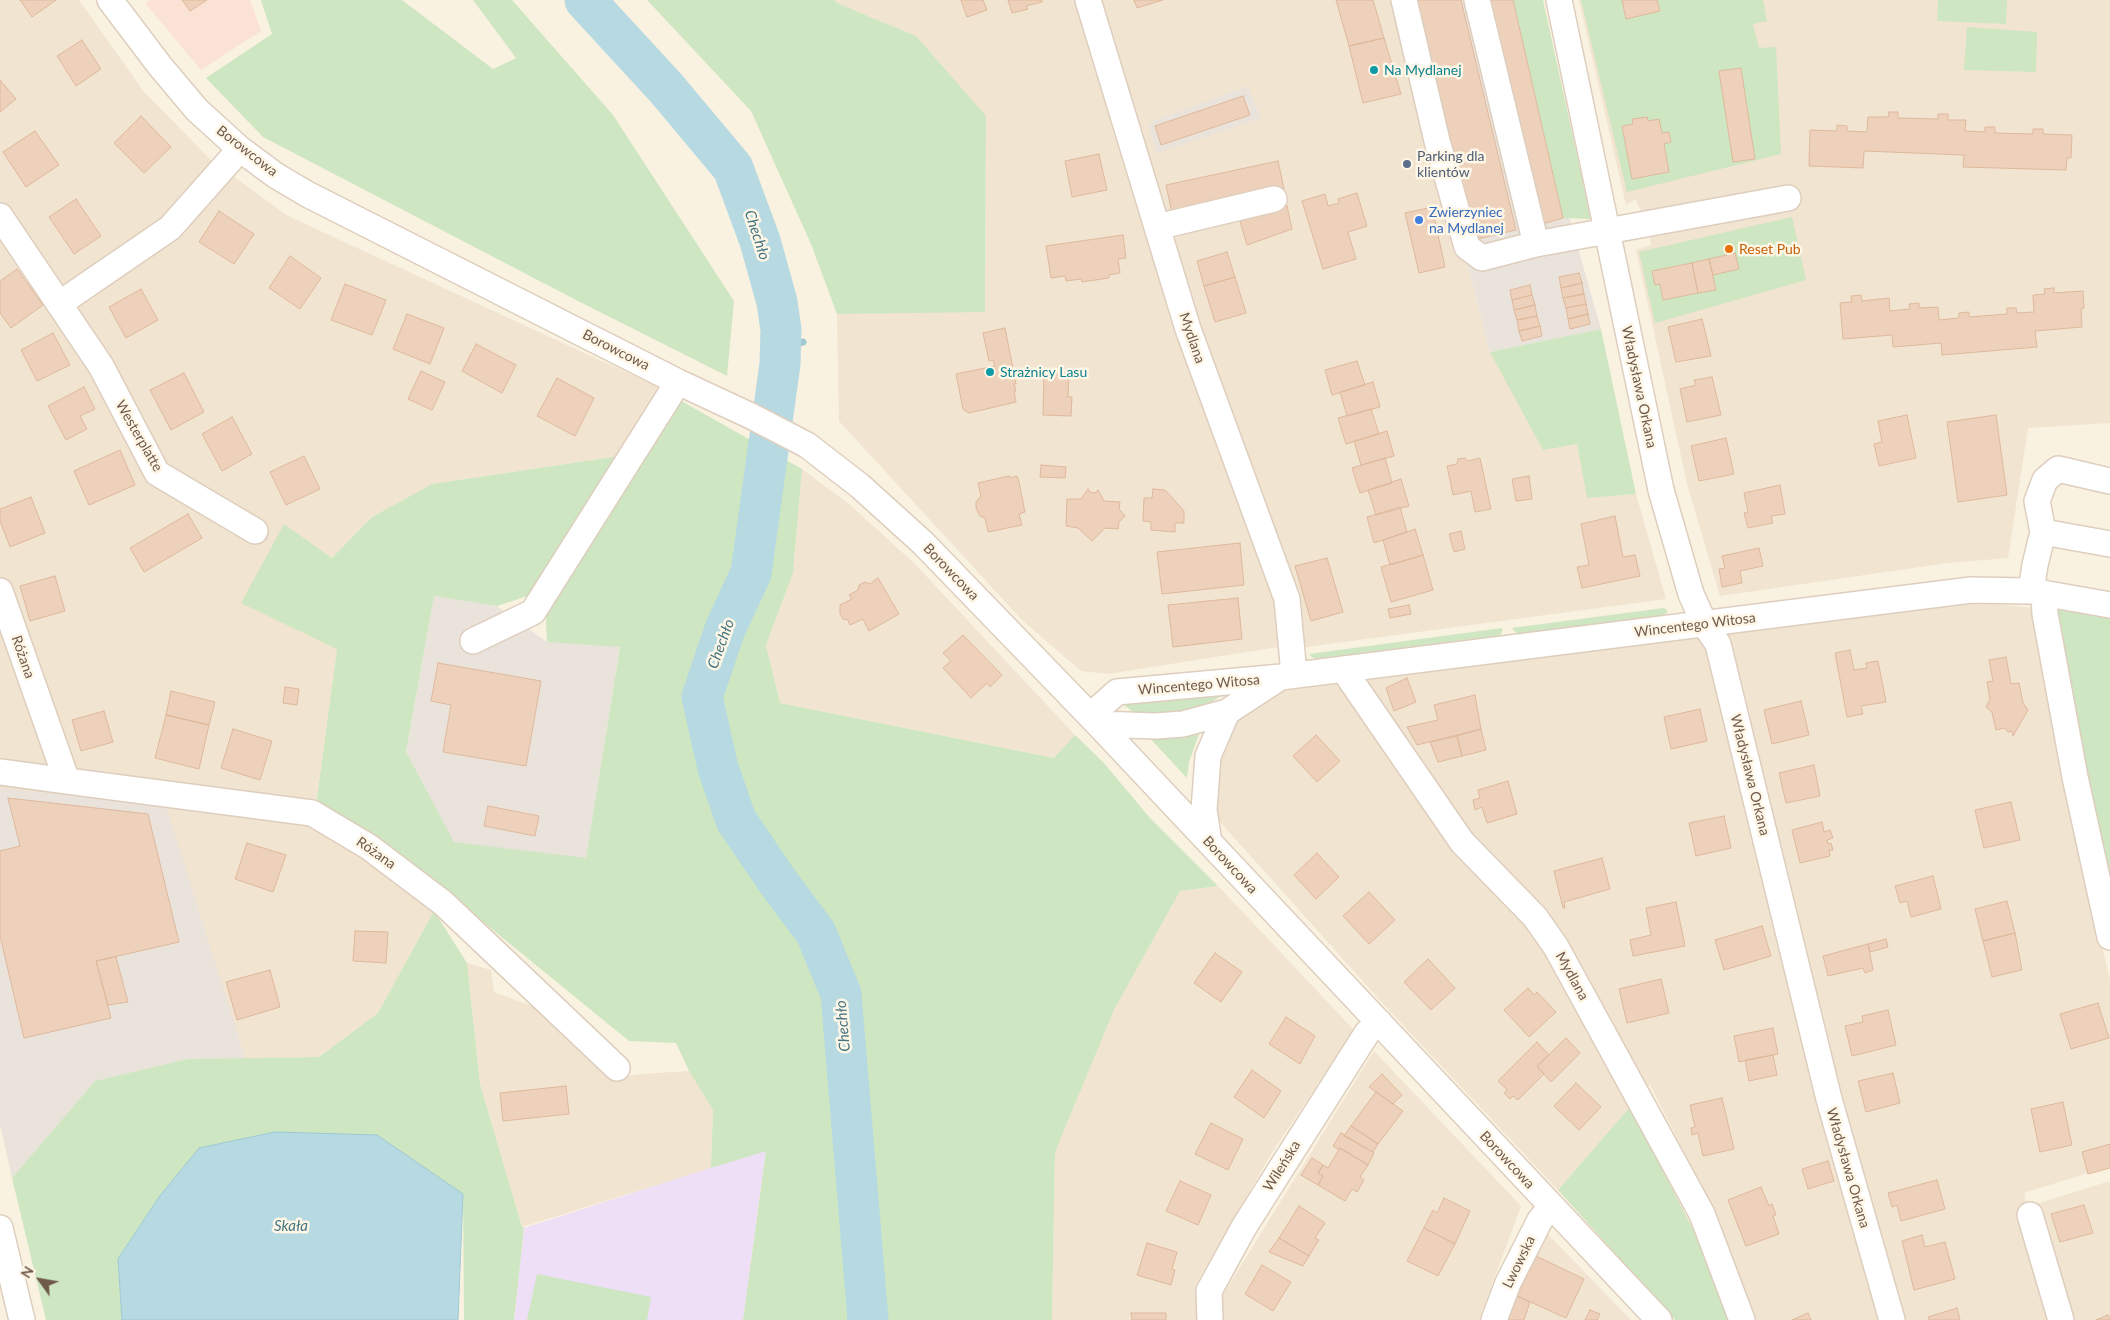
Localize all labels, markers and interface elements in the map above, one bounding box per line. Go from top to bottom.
place label: Na Mydlanej [1384,62,1462,78]
marker: Na Mydlanej [1368,64,1380,76]
street label: Borowcowa [213,122,281,180]
place label: Parking dla klientów [1417,148,1484,180]
marker: Parking dla klientów [1401,158,1413,170]
place label: Zwierzyniec na Mydlanej [1429,204,1504,236]
water label: Chechło [741,208,773,262]
marker: Zwierzyniec na Mydlanej [1413,214,1425,226]
place label: Reset Pub [1739,241,1801,257]
marker: Reset Pub [1723,243,1735,255]
street label: Mydlana [1175,310,1209,366]
street label: Władysława Orkana [1618,324,1660,450]
street label: Borowcowa [580,326,652,374]
place label: Strażnicy Lasu [1000,364,1087,380]
marker: Strażnicy Lasu [984,366,996,378]
street label: Westerplatte [112,397,166,475]
street label: Borowcowa [920,540,982,604]
street label: Wincentego Witosa [1633,609,1757,641]
water label: Chechło [704,617,738,671]
street label: Różana [8,633,38,681]
street label: Wincentego Witosa [1137,671,1261,699]
street label: Władysława Orkana [1727,713,1773,837]
street label: Różana [353,833,399,873]
street label: Borowcowa [1199,833,1261,897]
street label: Mydlana [1552,949,1592,1003]
water label: Chechło [832,1000,854,1052]
street label: Władysława Orkana [1823,1106,1873,1230]
street label: Borowcowa [1476,1128,1538,1192]
street label: Wileńska [1260,1138,1304,1194]
water label: Skała [274,1217,308,1235]
street label: Lwowska [1499,1233,1539,1291]
north arrow [15,1255,65,1305]
text: N [17,1263,37,1281]

